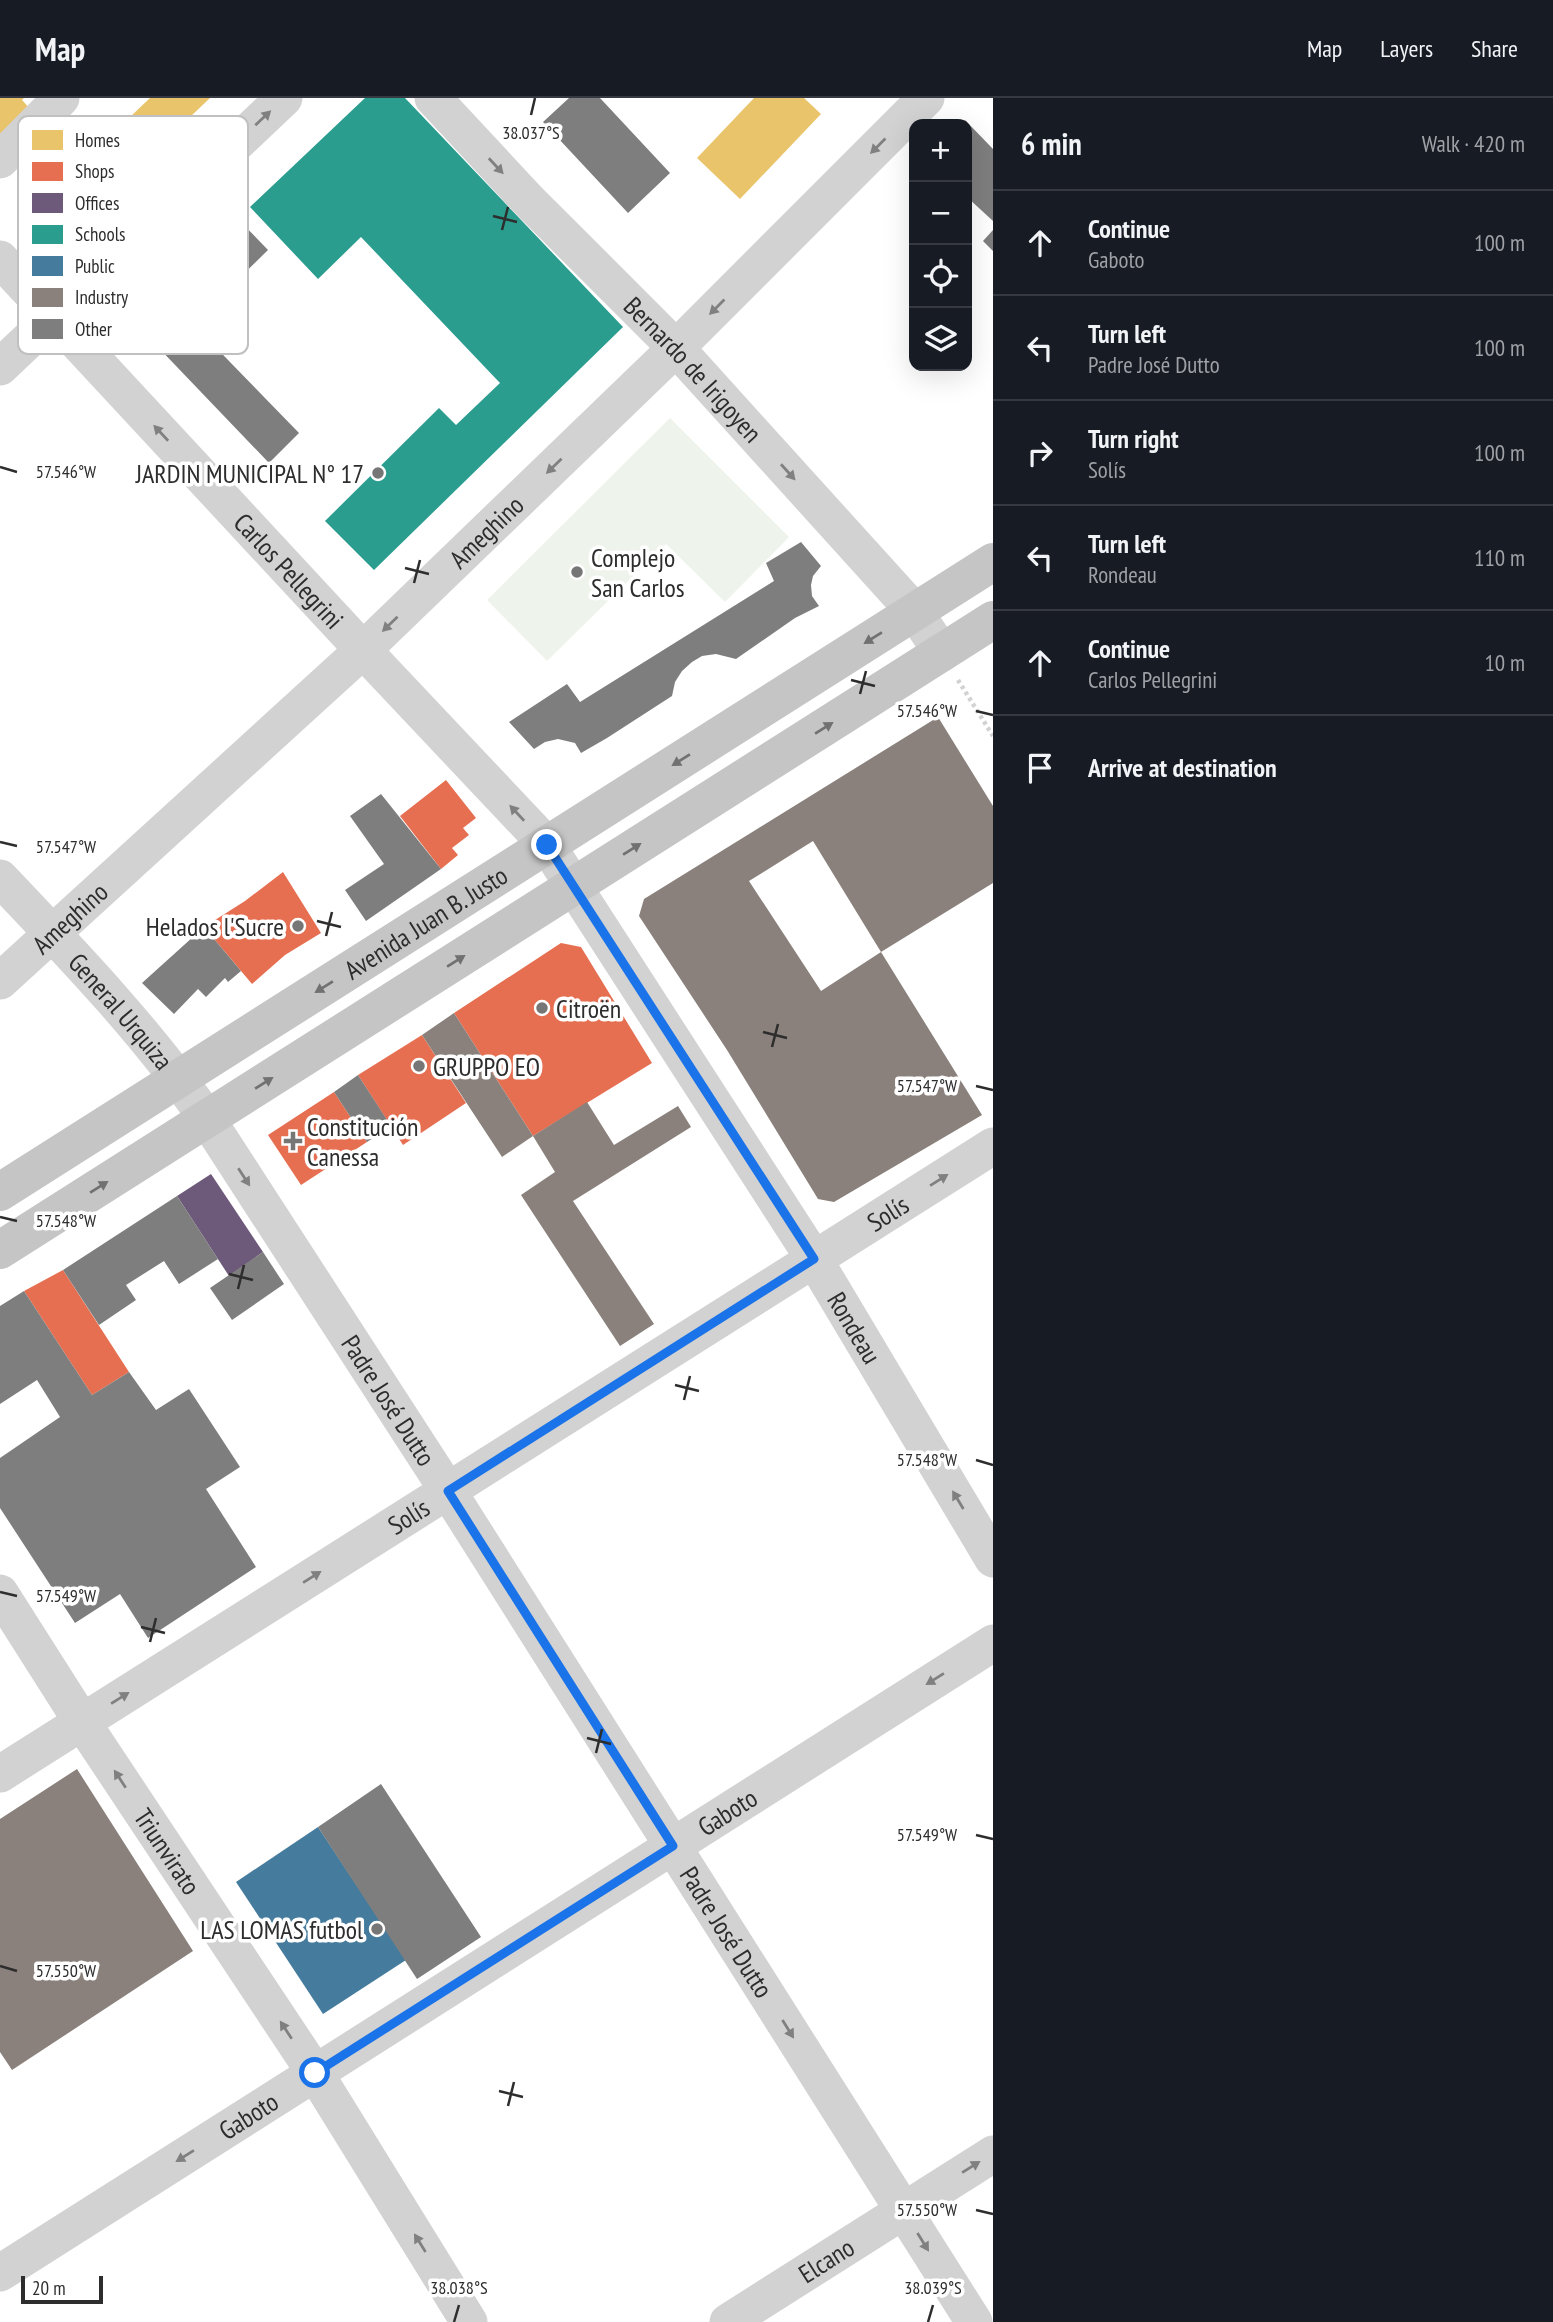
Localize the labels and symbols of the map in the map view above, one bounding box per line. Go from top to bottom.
one-way arrow [254,110,272,126]
legend [18,116,248,354]
text: 38.037°S [502,121,560,144]
text: Homes [75,128,120,152]
one-way arrow [869,138,886,155]
one-way arrow [488,157,504,175]
text: Shops [75,159,114,183]
text: Offices [75,191,119,215]
text: Schools [75,222,126,246]
text: Public [75,254,115,278]
text: Industry [75,285,129,309]
street label: Bernardo de Irigoyen [617,289,770,449]
one-way arrow [709,298,725,315]
text: Other [75,317,113,341]
one-way arrow [153,425,169,442]
place label: JARDIN MUNICIPAL N° 17 [135,457,364,490]
one-way arrow [546,457,563,473]
text: 57.546°W [36,460,96,483]
one-way arrow [780,463,796,480]
marker: JARDIN MUNICIPAL N° 17 [370,465,386,481]
street label: Ameghino [442,488,530,575]
street label: Carlos Pellegrini [227,506,351,635]
place label: Complejo San Carlos [591,541,685,604]
marker: Complejo San Carlos [569,564,585,580]
one-way arrow [382,615,399,631]
one-way arrow [864,631,883,644]
text: 57.546°W [897,699,957,722]
one-way arrow [814,721,834,734]
one-way arrow [672,753,691,766]
one-way arrow [509,805,525,822]
route end [531,829,562,860]
text: 57.547°W [36,835,96,858]
one-way arrow [622,843,641,856]
street label: Avenida Juan B. Justo [338,858,513,986]
street label: Ameghino [25,875,114,960]
place label: Helados l'Sucre [146,910,284,943]
marker: Helados l'Sucre [290,918,306,934]
street label: General Urquiza [62,946,181,1076]
one-way arrow [447,954,466,967]
one-way arrow [314,980,333,993]
place label: Citroën [556,992,621,1025]
marker: Citroën [534,1000,550,1016]
place label: GRUPPO EO [433,1050,540,1083]
marker: GRUPPO EO [411,1058,427,1074]
text: 57.547°W [897,1074,957,1097]
one-way arrow [255,1076,274,1089]
place label: Constitución Canessa [307,1110,418,1173]
marker: Constitución Canessa [285,1133,301,1149]
one-way arrow [237,1167,250,1186]
one-way arrow [929,1173,949,1186]
one-way arrow [89,1181,109,1194]
street label: Solís [860,1187,914,1238]
text: 57.548°W [36,1209,96,1232]
street label: Rondeau [821,1286,889,1369]
street label: Padre José Dutto [335,1329,443,1472]
text: 57.548°W [897,1448,957,1471]
street label: Solís [381,1490,435,1541]
one-way arrow [952,1491,964,1510]
one-way arrow [302,1570,322,1583]
text: 57.549°W [36,1584,96,1607]
one-way arrow [926,1673,945,1686]
one-way arrow [110,1692,129,1705]
one-way arrow [114,1769,127,1788]
street label: Gaboto [691,1781,763,1843]
street label: Triunvirato [127,1802,208,1901]
text: 57.549°W [897,1823,957,1846]
street label: Padre José Dutto [673,1860,781,2004]
place label: LAS LOMAS futbol [200,1913,363,1946]
marker: LAS LOMAS futbol [369,1921,385,1937]
text: 57.550°W [36,1959,96,1982]
one-way arrow [782,2019,795,2038]
one-way arrow [279,2021,293,2039]
route start [299,2057,330,2088]
street label: Gaboto [212,2084,284,2147]
one-way arrow [175,2149,194,2162]
one-way arrow [962,2161,981,2174]
text: 57.550°W [897,2198,957,2221]
street label: Elcano [792,2230,860,2290]
one-way arrow [917,2232,930,2251]
one-way arrow [413,2234,426,2253]
scale bar [21,2273,103,2305]
text: 38.038°S [430,2276,488,2299]
text: 38.039°S [904,2276,962,2299]

